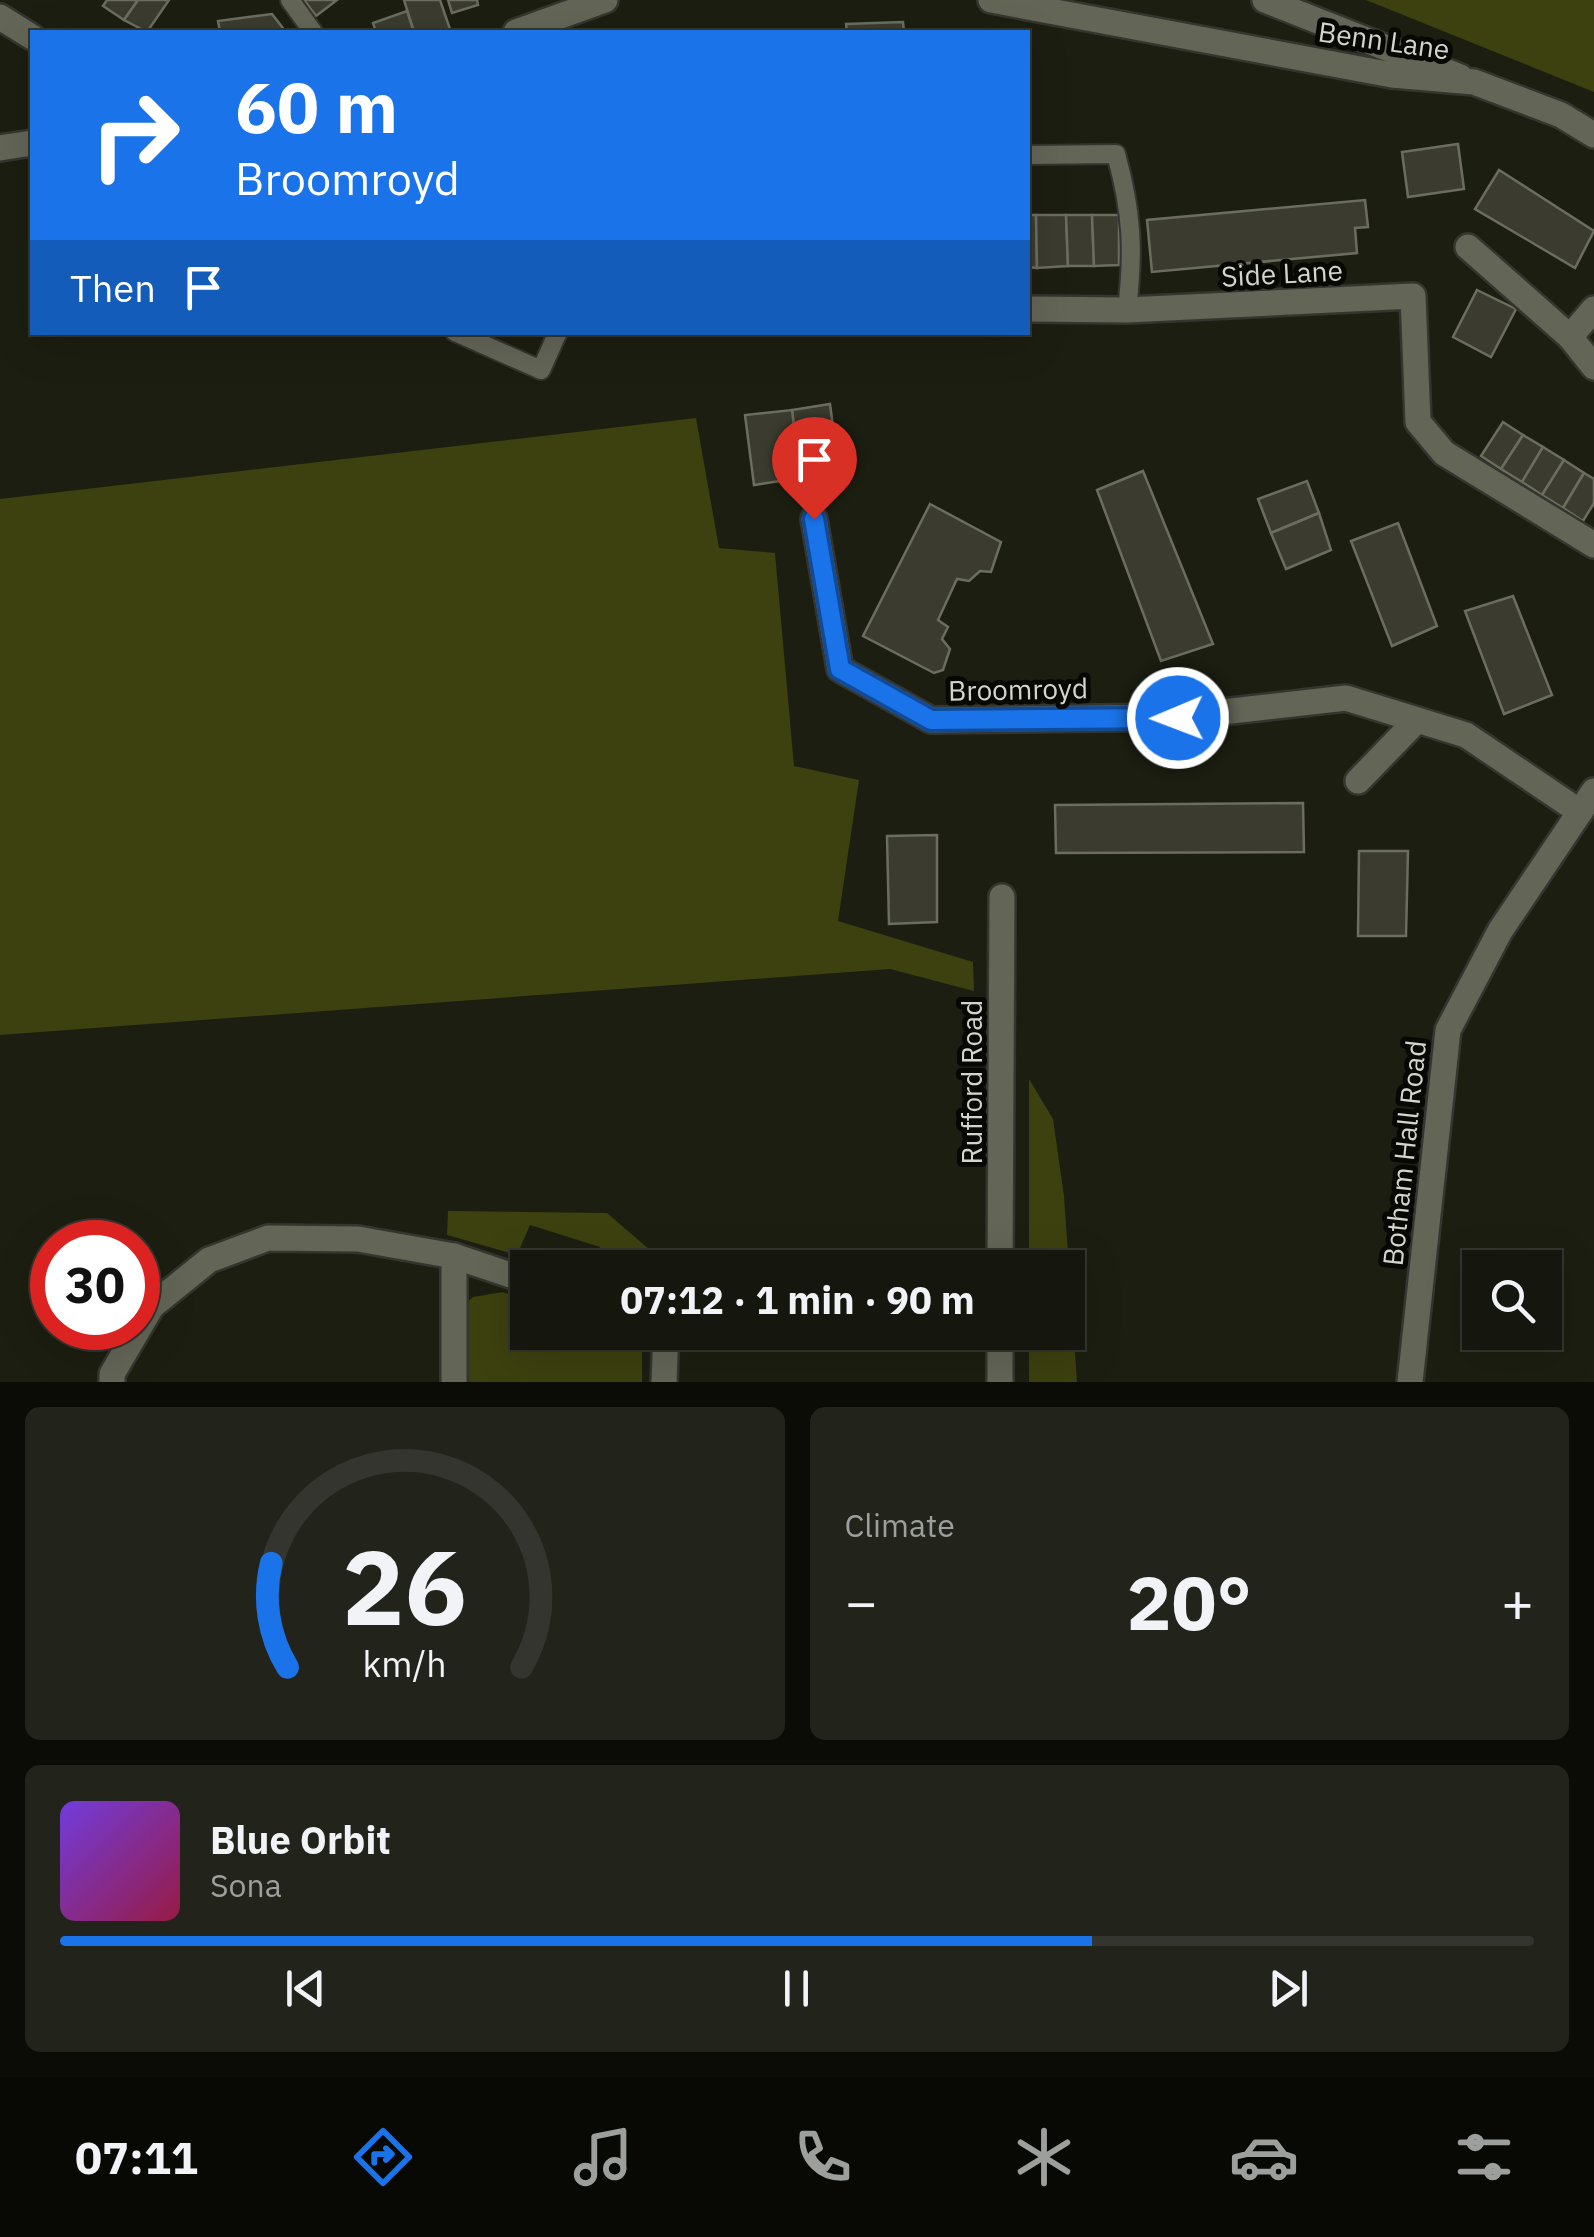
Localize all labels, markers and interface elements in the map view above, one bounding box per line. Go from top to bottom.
street label: Benn Lane [1316,12,1452,68]
text: 60 m [235,61,398,152]
icon: right [70,70,200,200]
text: Broomroyd [235,149,460,207]
street label: Side Lane [1220,251,1344,295]
icon: arrive [176,260,231,315]
text: Then [70,263,156,312]
pin [772,417,857,520]
icon: arrive [787,432,842,487]
position arrow [1126,666,1230,770]
street label: Broomroyd [948,669,1088,709]
street label: Rufford Road [953,1000,990,1164]
street label: Botham Hall Road [1374,1038,1434,1268]
speed limit sign: 30 [30,1220,160,1350]
map controls [1462,1250,1562,1350]
button: search [1462,1250,1562,1350]
text: 07:12 · 1 min · 90 m [620,1275,975,1324]
text: Climate [845,1504,955,1546]
text: 26 [342,1518,467,1654]
text: 20° [1127,1553,1252,1651]
text: − [845,1566,878,1637]
text: + [1501,1566,1534,1637]
text: km/h [363,1640,447,1687]
text: Blue Orbit [210,1815,391,1864]
text: Sona [210,1864,282,1906]
icon: previous [278,1961,333,2016]
icon: pause [769,1961,824,2016]
icon: next [1261,1961,1316,2016]
icon: directions [348,2122,418,2192]
icon: music [568,2122,638,2192]
icon: phone [788,2122,858,2192]
icon: climate [1009,2122,1079,2192]
icon: car [1229,2122,1299,2192]
icon: filters [1449,2122,1519,2192]
text: 07:11 [75,2128,198,2186]

